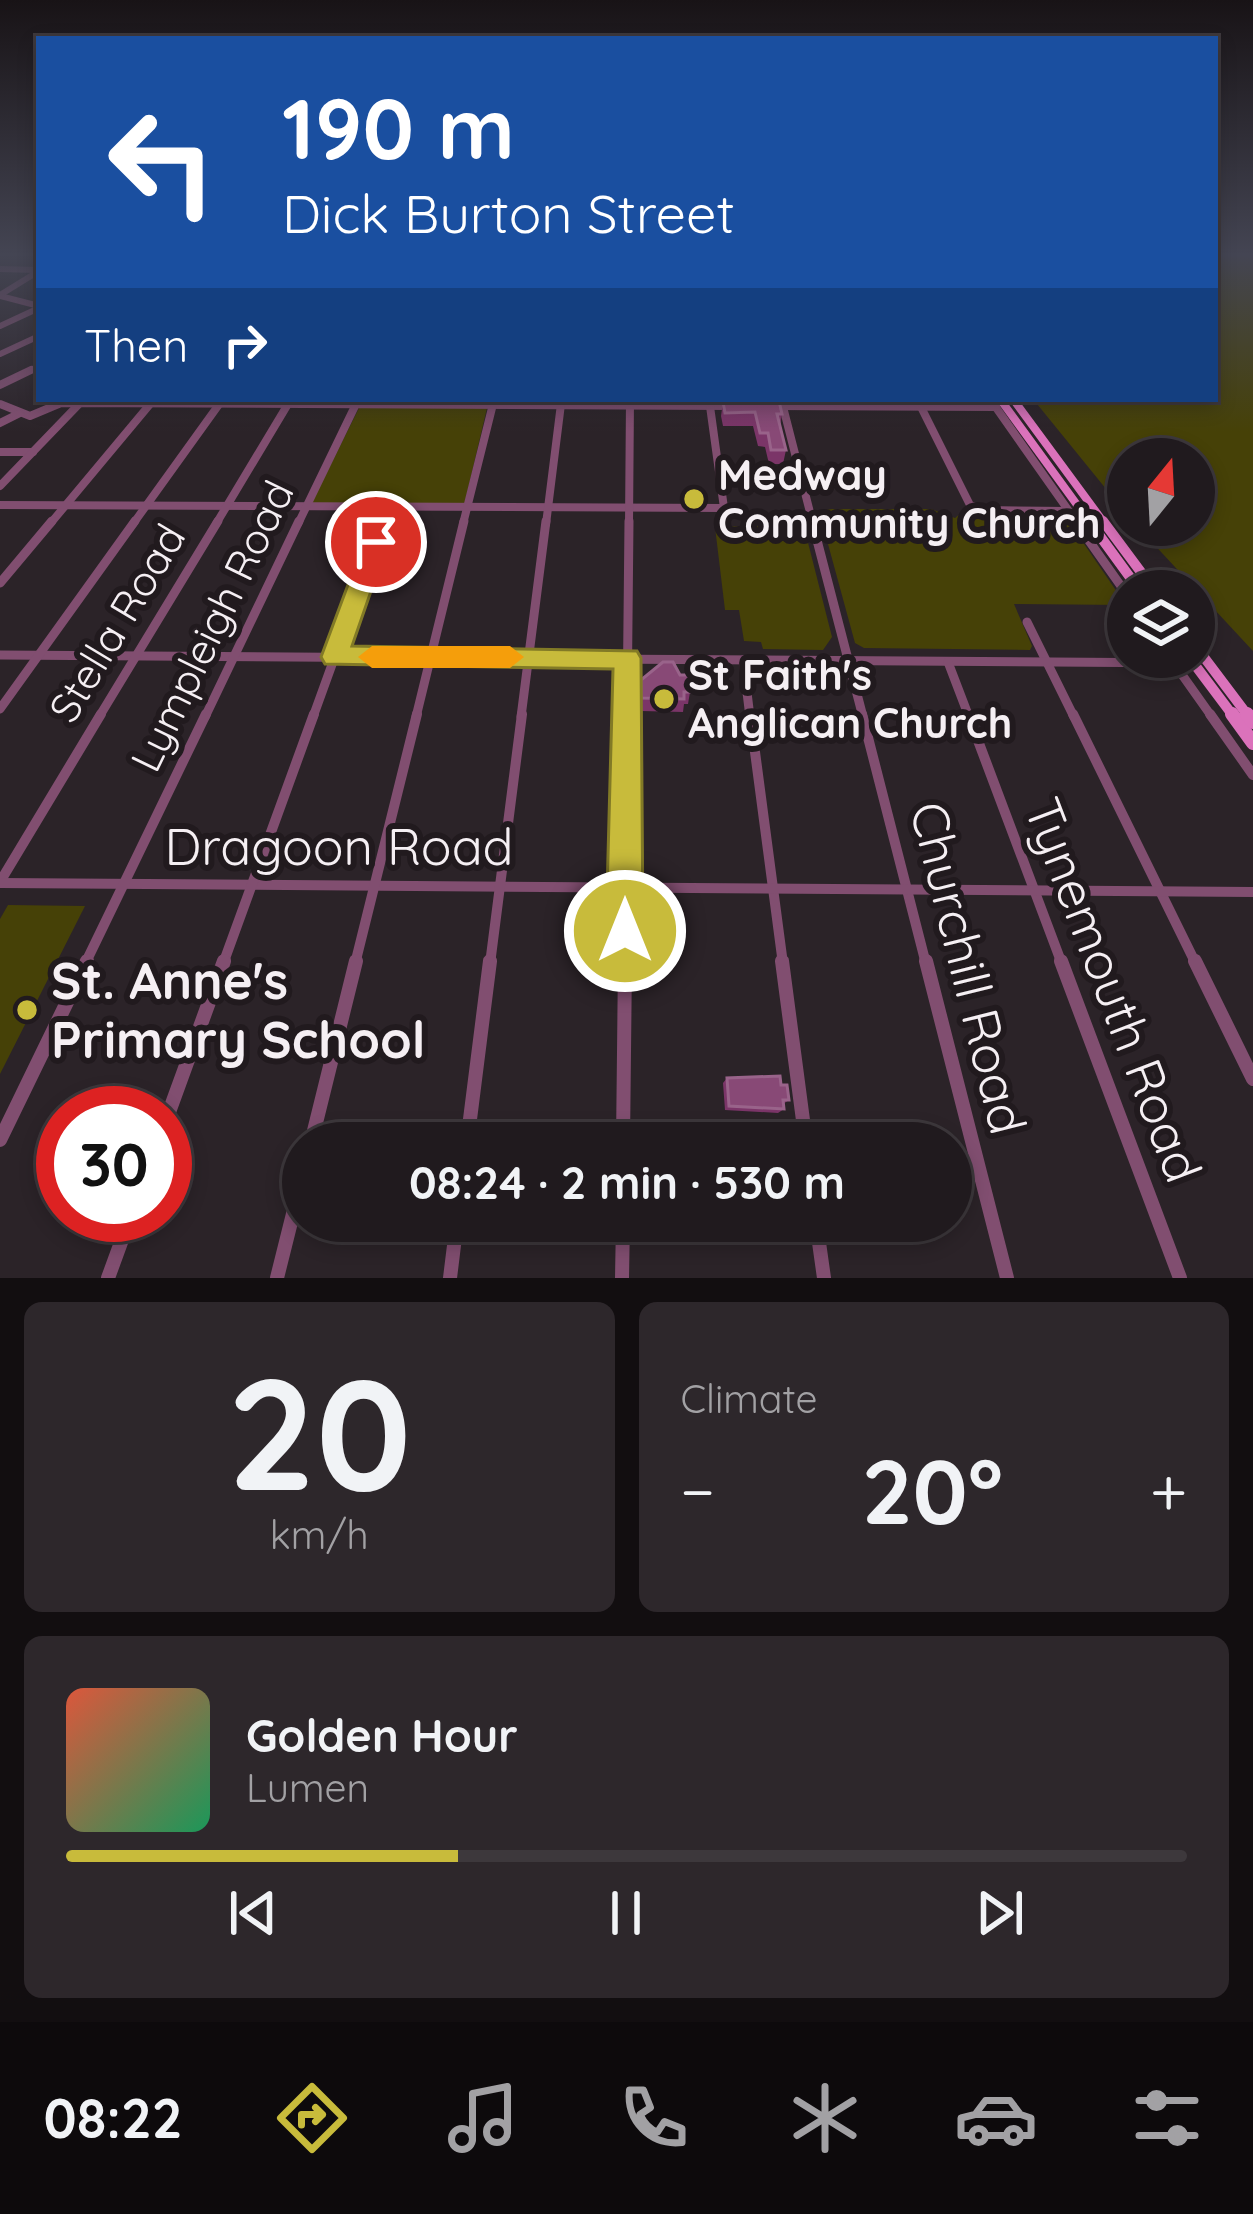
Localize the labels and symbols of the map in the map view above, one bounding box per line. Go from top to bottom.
north arrow [1107,438,1215,546]
place label: Medway Community Church [718,448,1101,549]
street label: Lympleigh Road [118,472,305,780]
marker: Medway Community Church [681,486,707,512]
pin [325,491,427,593]
street label: Stella Road [37,514,196,731]
place label: St Faith's Anglican Church [688,648,1012,749]
marker: St Faith's Anglican Church [651,686,677,712]
street label: Tynemouth Road [1011,788,1217,1191]
street label: Churchill Road [897,795,1041,1140]
street label: Dragoon Road [165,814,513,878]
position arrow [562,868,688,994]
place label: St. Anne's Primary School [51,948,426,1071]
marker: St. Anne's Primary School [14,997,40,1023]
speed limit sign: 30 [36,1086,192,1242]

